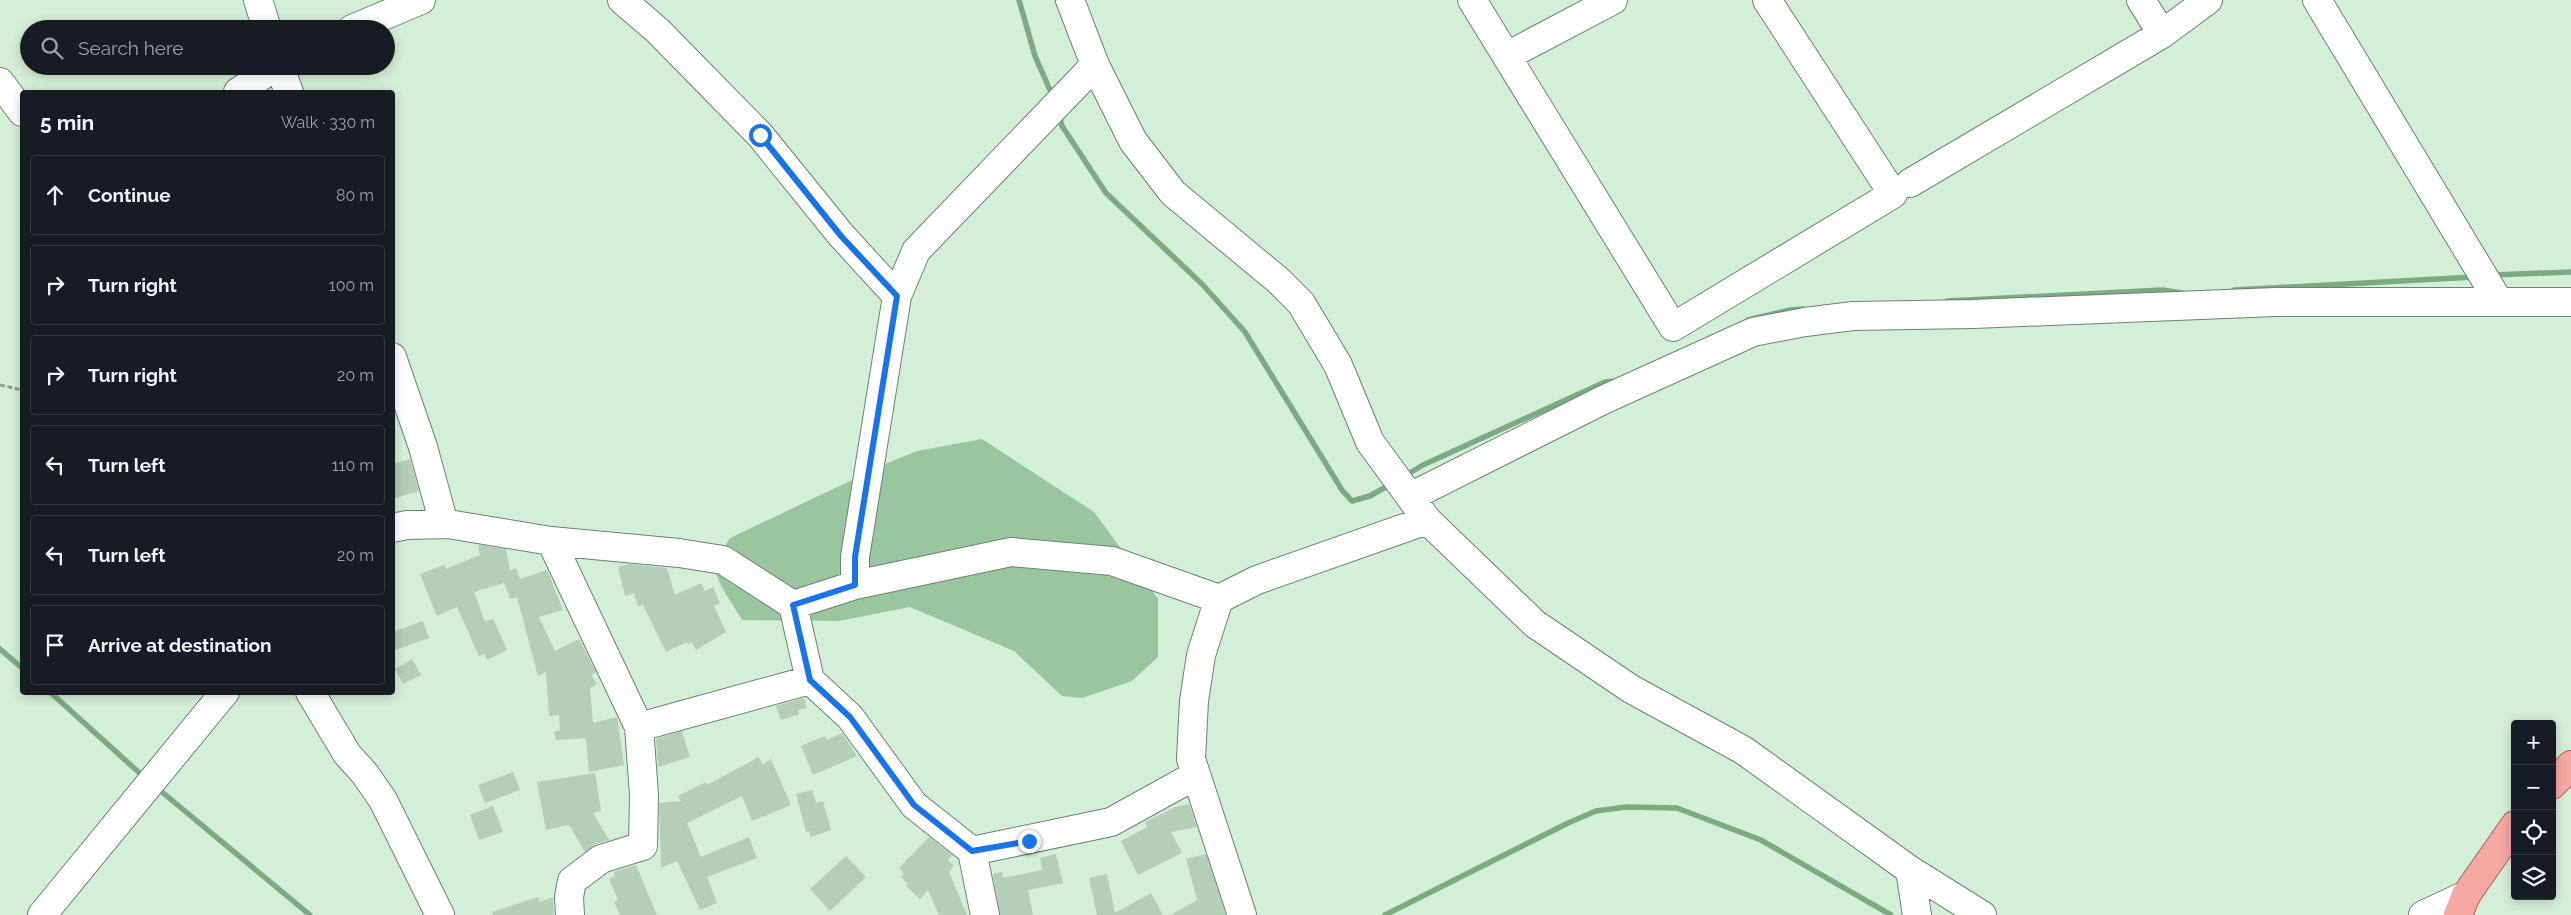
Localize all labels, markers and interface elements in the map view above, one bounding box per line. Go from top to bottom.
search box [20,20,395,75]
icon: search [38,34,66,62]
text: Search here [78,37,184,59]
text: 5 min [40,110,94,135]
text: Walk · 330 m [281,113,375,132]
route start [749,124,772,147]
icon: ahead [41,181,69,209]
text: Continue [88,184,171,206]
text: 80 m [336,186,374,205]
icon: right [41,271,69,299]
text: Turn right [88,274,177,296]
text: 100 m [329,276,374,295]
icon: right [41,361,69,389]
text: Turn right [88,364,177,386]
text: 20 m [337,366,374,385]
icon: left [41,451,69,479]
text: Turn left [88,454,165,476]
text: 110 m [332,456,374,475]
icon: left [41,541,69,569]
text: Turn left [88,544,165,566]
text: 20 m [337,546,374,565]
icon: arrive [41,631,69,659]
text: Arrive at destination [88,634,272,656]
map controls [2511,720,2556,900]
button: + [2511,720,2556,765]
button: − [2511,765,2556,810]
button: locate [2511,810,2556,855]
route end [1018,830,1041,853]
button: layers [2511,855,2556,900]

